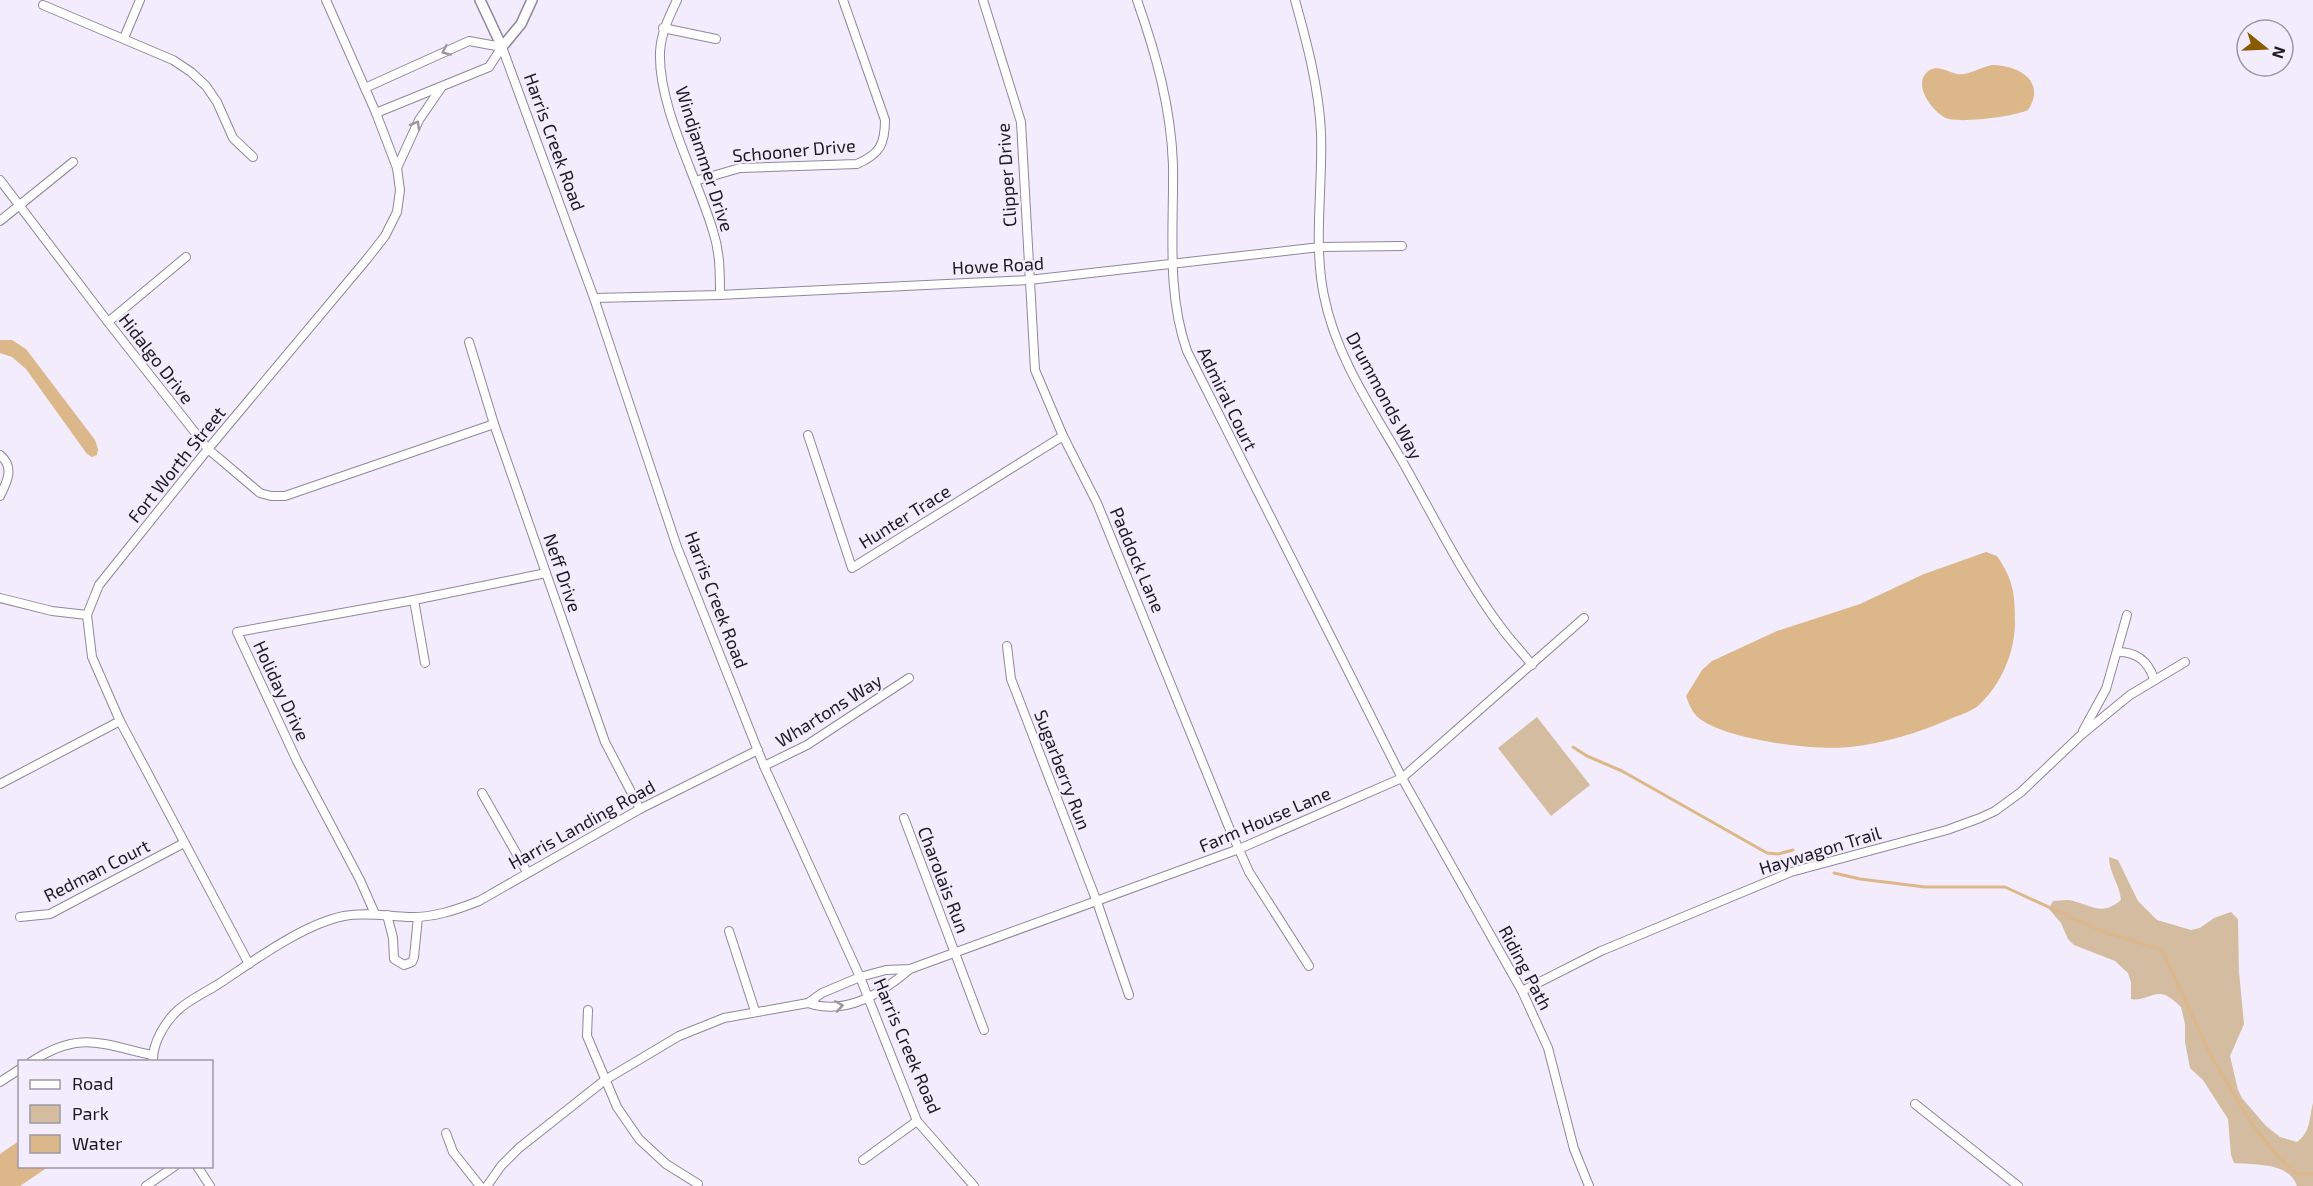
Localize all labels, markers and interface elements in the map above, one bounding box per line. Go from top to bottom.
north arrow [2235,18,2295,78]
one-way arrow [442,44,453,56]
text: N [2269,44,2291,61]
street label: Harris Creek Road [520,70,590,214]
street label: Windjammer Drive [671,83,739,234]
one-way arrow [409,121,420,131]
street label: Clipper Drive [991,122,1021,228]
street label: Schooner Drive [731,134,856,166]
street label: Howe Road [951,252,1045,278]
street label: Hidalgo Drive [115,309,199,408]
street label: Drummonds Way [1342,328,1428,463]
street label: Admiral Court [1193,343,1263,454]
street label: Fort Worth Street [123,402,230,527]
street label: Hunter Trace [855,479,954,553]
street label: Paddock Lane [1106,504,1170,616]
street label: Harris Creek Road [681,528,753,671]
street label: Neff Drive [539,530,587,615]
street label: Holiday Drive [249,637,315,744]
street label: Whartons Way [771,668,886,752]
street label: Sugarberry Run [1030,707,1096,833]
street label: Harris Landing Road [504,775,659,874]
street label: Farm House Lane [1196,781,1334,857]
street label: Haywagon Trail [1756,821,1884,879]
street label: Charolais Run [914,823,974,936]
street label: Redman Court [40,834,153,906]
street label: Riding Path [1494,921,1557,1014]
street label: Harris Creek Road [869,975,946,1117]
one-way arrow [834,1001,843,1013]
legend [18,1060,213,1168]
text: Road [72,1072,113,1094]
text: Park [72,1102,109,1124]
text: Water [72,1132,122,1154]

